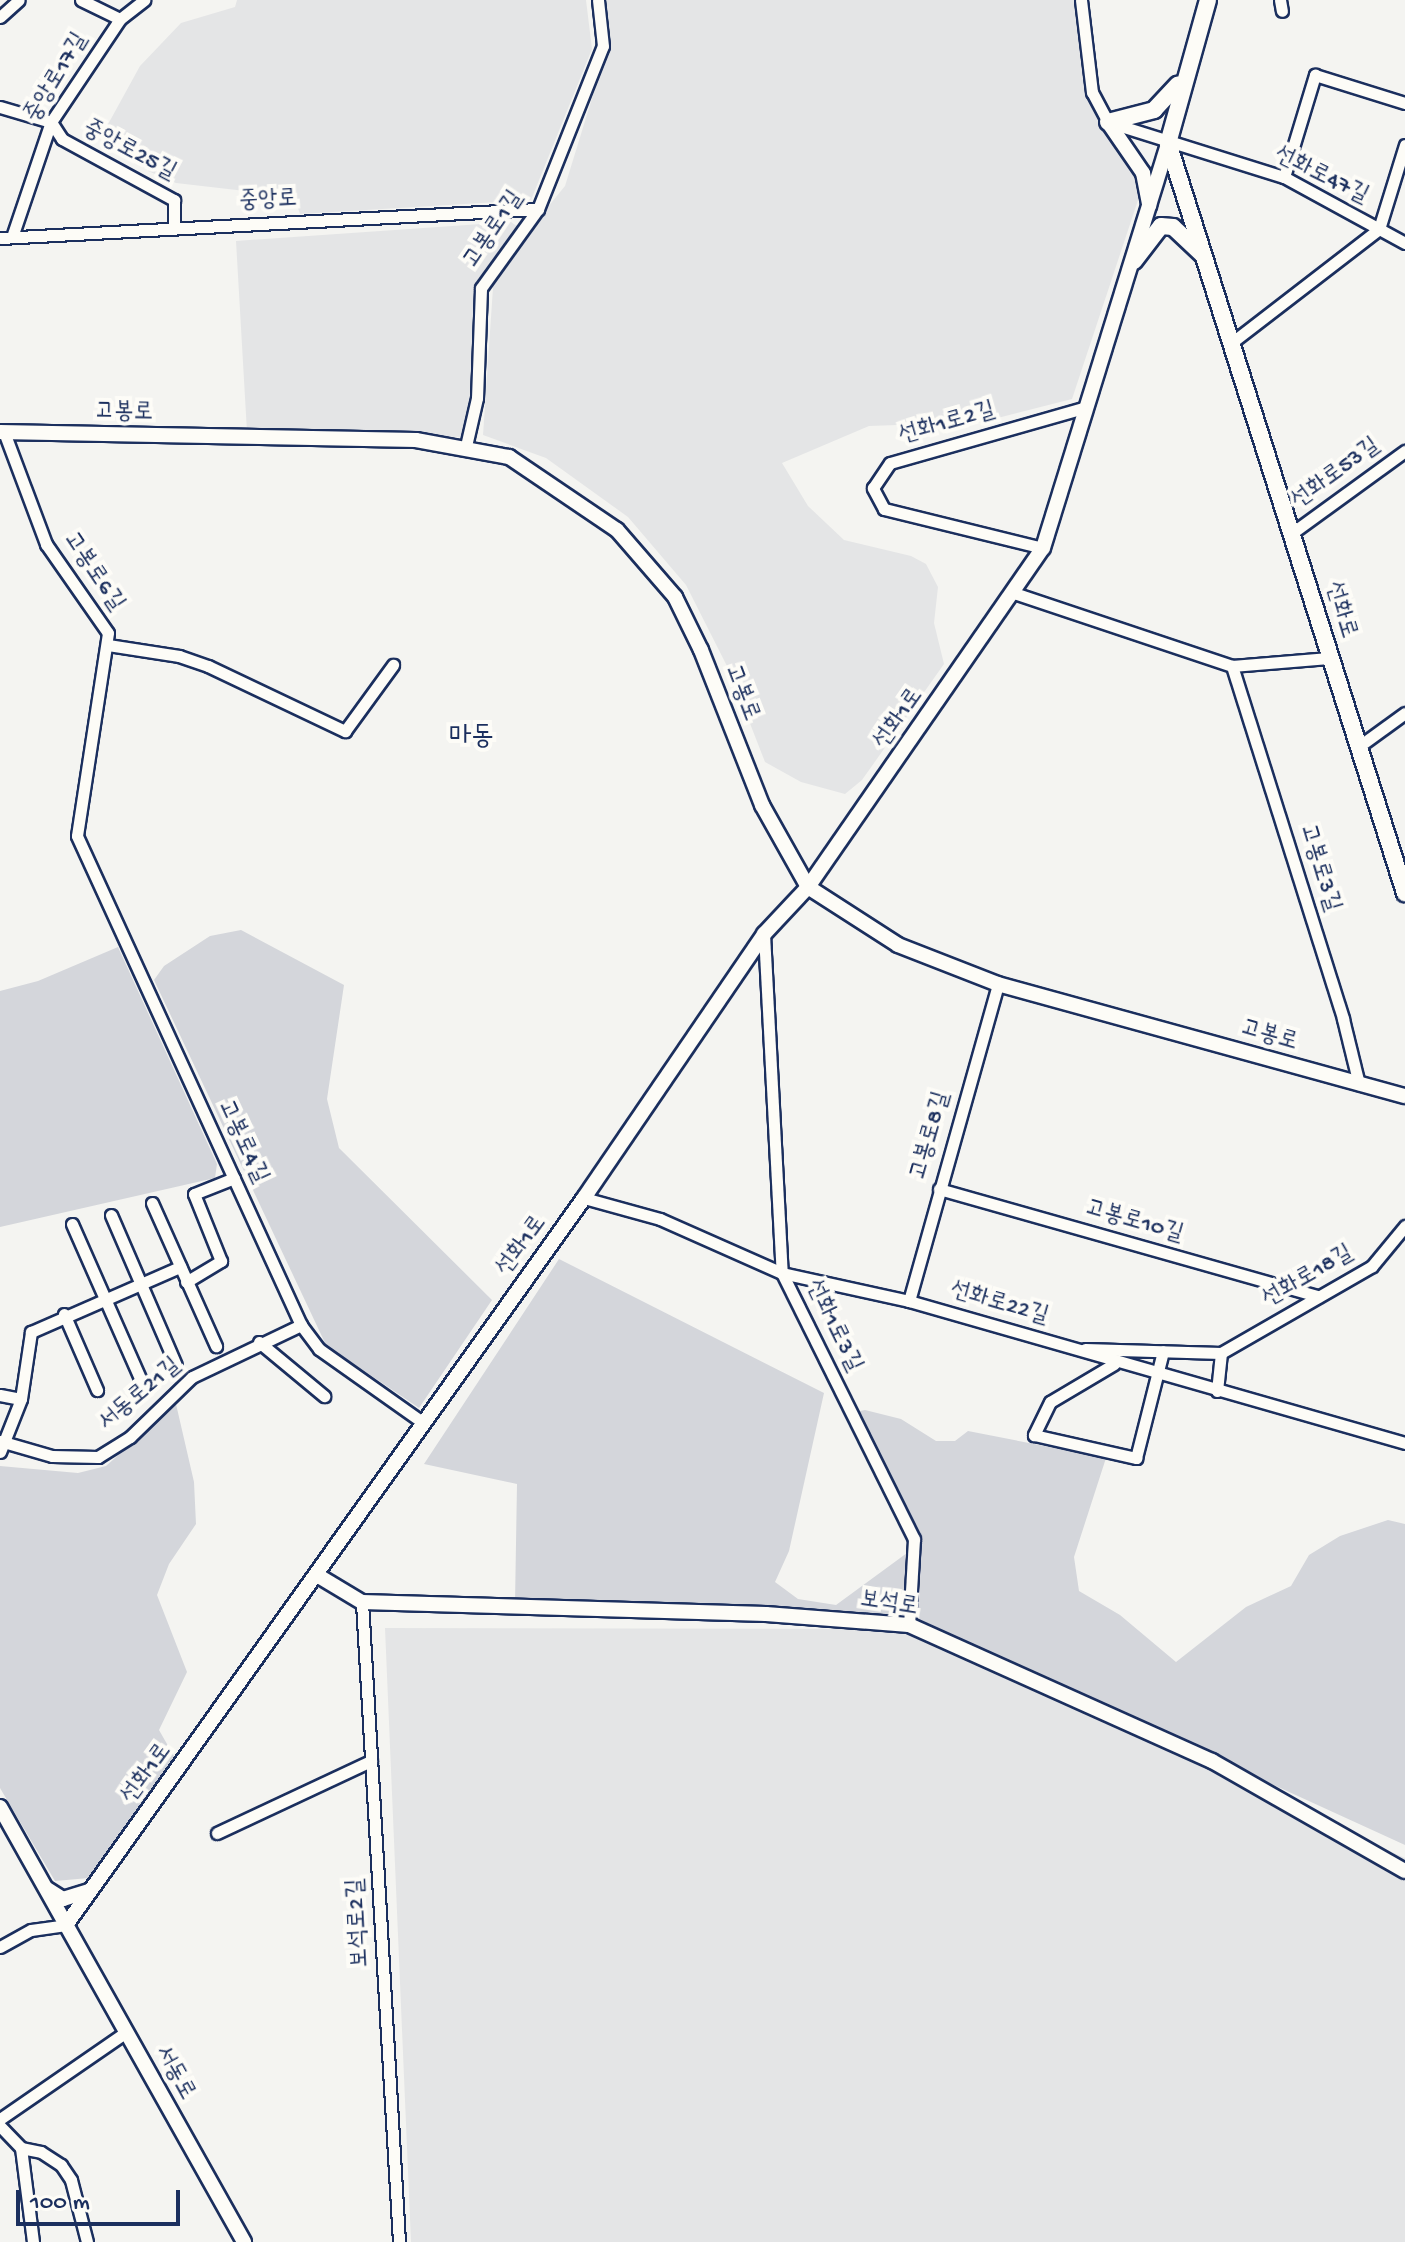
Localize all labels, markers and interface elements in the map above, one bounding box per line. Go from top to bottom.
street label: 중앙로17길 [19,28,95,128]
street label: 중앙로25길 [77,114,181,188]
street label: 선화로47길 [1269,141,1373,211]
street label: 중앙로 [238,185,298,217]
street label: 고봉로1길 [458,186,530,274]
street label: 선화1로2길 [896,397,998,451]
street label: 고봉로 [95,398,153,428]
street label: 선화로53길 [1286,432,1386,516]
street label: 고봉로6길 [56,527,130,617]
street label: 선화로 [1318,578,1362,642]
street label: 고봉로 [717,661,765,725]
street label: 선화1로 [868,683,930,755]
district label: 마동 [448,721,494,755]
street label: 고봉로3길 [1292,821,1346,915]
street label: 고봉로 [1237,1014,1301,1058]
street label: 고봉로8길 [905,1089,957,1183]
street label: 고봉로4길 [210,1096,274,1188]
street label: 고봉로10길 [1082,1194,1186,1250]
street label: 선화1로 [490,1210,554,1282]
street label: 선화로18길 [1257,1240,1359,1314]
street label: 선화1로3길 [798,1275,868,1377]
street label: 선화로22길 [947,1276,1051,1332]
street label: 서동로21길 [93,1352,187,1438]
street label: 보석로 [858,1585,920,1623]
street label: 선화1로 [115,1738,179,1810]
street label: 보석로2길 [342,1878,376,1968]
street label: 서동로 [147,2041,201,2105]
scale bar [20,2174,184,2224]
text: 100 m [30,2189,90,2218]

